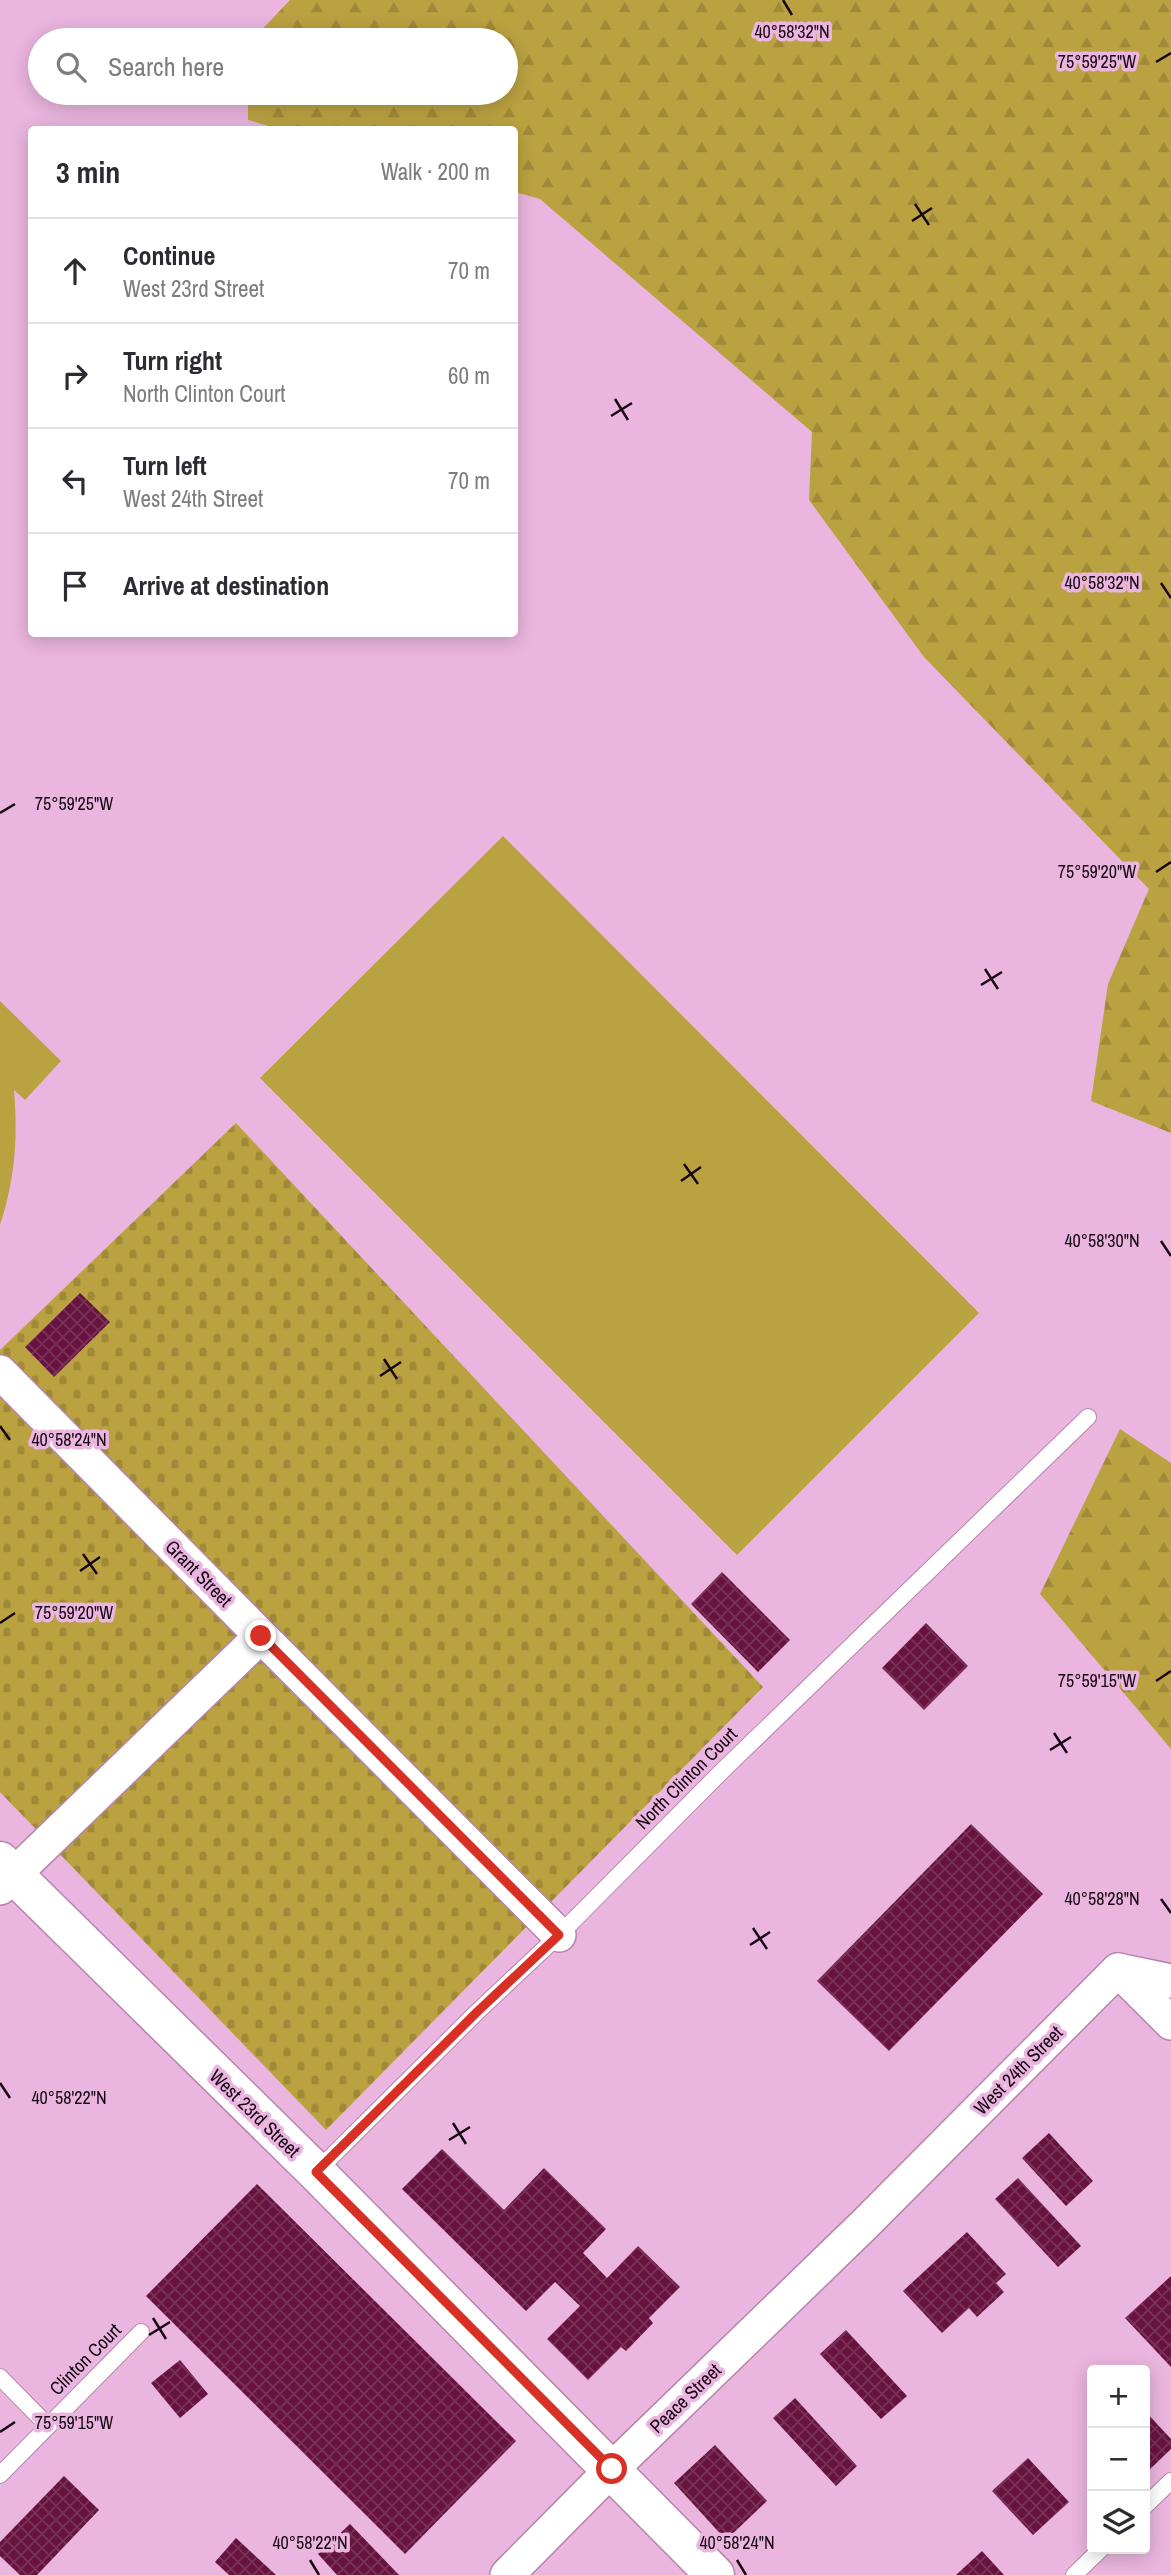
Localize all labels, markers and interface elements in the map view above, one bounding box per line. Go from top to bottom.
text: 40°58'32"N [754,19,830,44]
search box [28,28,518,105]
icon: search [52,48,90,86]
text: Search here [108,49,224,84]
text: 75°59'25"W [1058,49,1136,74]
text: 3 min [56,152,120,192]
text: Walk · 200 m [381,156,490,187]
text: Continue [123,238,215,273]
icon: ahead [56,252,94,290]
text: 70 m [448,255,490,286]
text: West 23rd Street [123,273,264,304]
text: Turn right [123,343,222,378]
icon: right [56,357,94,395]
text: 60 m [448,360,490,391]
text: North Clinton Court [123,378,285,409]
text: Turn left [123,448,207,483]
icon: left [56,462,94,500]
text: 70 m [448,465,490,496]
text: West 24th Street [123,483,263,514]
icon: arrive [56,567,94,605]
text: Arrive at destination [123,568,329,603]
text: 40°58'32"N [1064,570,1140,595]
text: 75°59'25"W [35,791,113,816]
text: 75°59'20"W [1058,859,1136,884]
text: 40°58'30"N [1064,1228,1140,1253]
text: 40°58'24"N [31,1427,107,1452]
street label: Grant Street [160,1534,239,1613]
text: 75°59'20"W [35,1600,113,1625]
route end [245,1620,276,1651]
text: 75°59'15"W [1058,1668,1136,1693]
street label: North Clinton Court [629,1721,743,1835]
text: 40°58'28"N [1064,1886,1140,1911]
street label: West 24th Street [968,2019,1069,2120]
street label: West 23rd Street [204,2063,306,2163]
text: 40°58'22"N [31,2085,107,2110]
street label: Clinton Court [43,2317,127,2401]
street label: Peace Street [644,2357,727,2439]
map controls [1087,2365,1150,2554]
button: + [1087,2365,1150,2428]
text: 75°59'15"W [35,2410,113,2435]
button: − [1087,2428,1150,2491]
route start [596,2453,627,2484]
button: layers [1087,2491,1150,2554]
text: 40°58'22"N [272,2530,348,2555]
text: 40°58'24"N [699,2530,775,2555]

